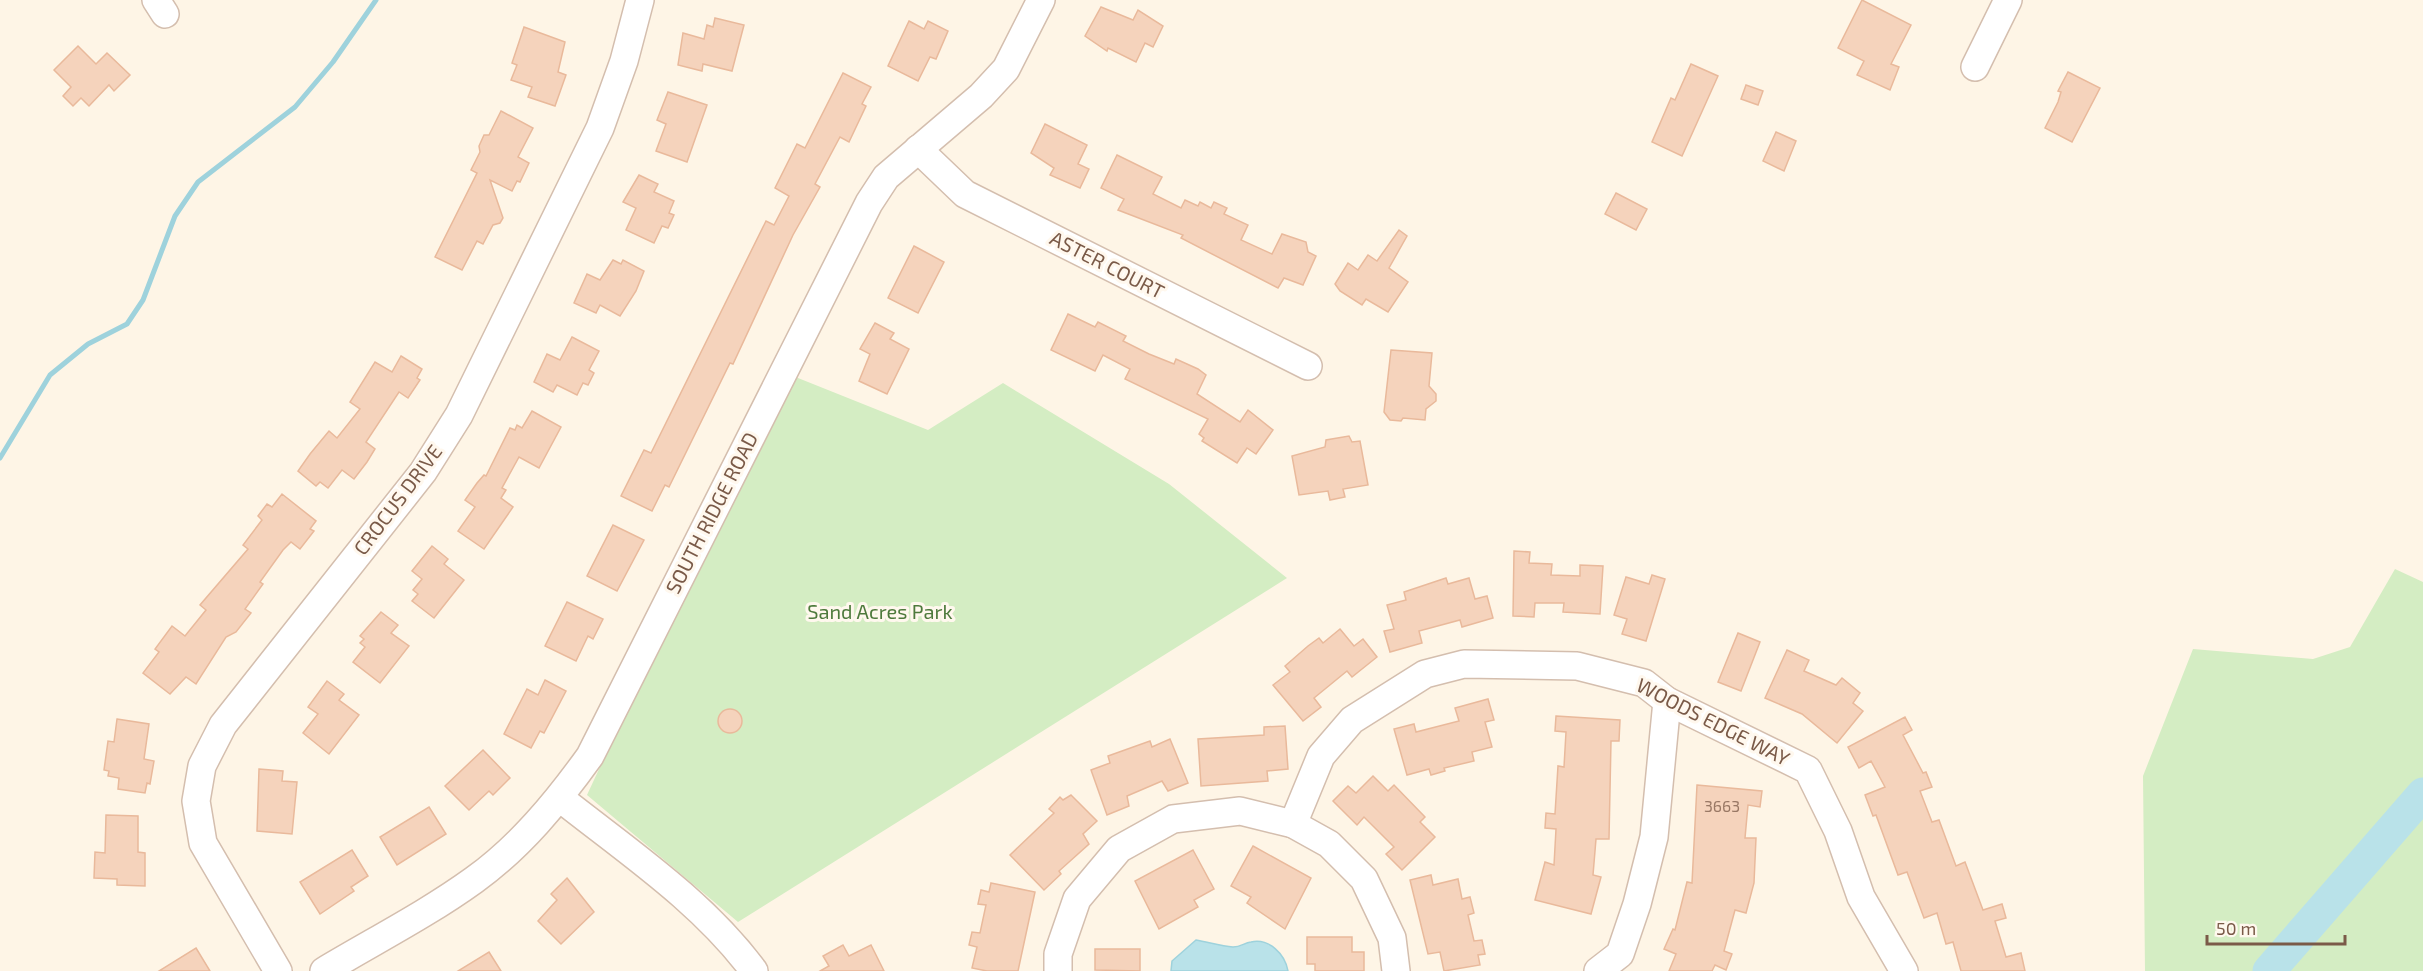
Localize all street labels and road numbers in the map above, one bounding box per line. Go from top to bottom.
street label: ASTER COURT [1046,225,1169,303]
street label: SOUTH RIDGE ROAD [660,428,762,597]
street label: CROCUS DRIVE [348,440,446,559]
street label: WOODS EDGE WAY [1633,672,1794,770]

